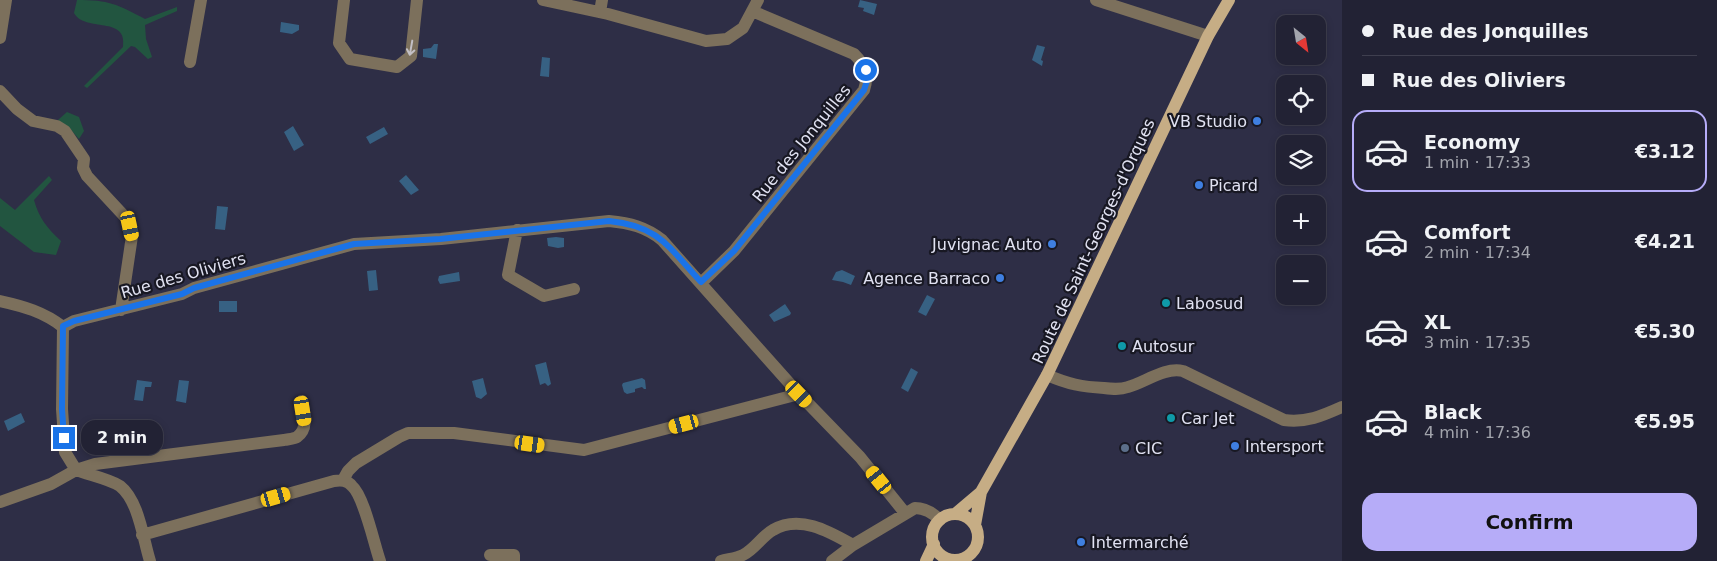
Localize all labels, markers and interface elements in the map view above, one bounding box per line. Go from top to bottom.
north arrow [1276,15,1326,65]
map controls [1276,15,1326,305]
text: Rue des Jonquilles [1392,20,1589,42]
one-way arrow [406,40,416,56]
route start [855,59,877,81]
text: Rue des Oliviers [1392,69,1566,91]
button: locate [1276,75,1326,125]
street label: Rue des Jonquilles [748,81,855,206]
place label: VB Studio [1169,112,1247,131]
marker: VB Studio [1251,115,1263,127]
street label: Route de Saint-Georges-d'Orques [1028,116,1159,367]
icon: car [1364,129,1409,174]
text: Economy [1424,131,1520,153]
button: layers [1276,135,1326,185]
text: €3.12 [1635,140,1695,162]
text: 1 min · 17:33 [1424,153,1531,172]
place label: Picard [1209,176,1258,195]
marker: Picard [1193,179,1205,191]
button: + [1276,195,1326,245]
car [119,210,140,242]
icon: car [1364,219,1409,264]
text: Comfort [1424,221,1511,243]
text: €4.21 [1635,230,1695,252]
place label: Juvignac Auto [931,235,1042,254]
marker: Juvignac Auto [1046,238,1058,250]
text: 2 min · 17:34 [1424,243,1531,262]
street label: Rue des Oliviers [118,249,248,302]
button: − [1276,255,1326,305]
place label: Agence Barraco [863,269,990,288]
marker: Agence Barraco [994,272,1006,284]
place label: Labosud [1176,294,1243,313]
marker: Labosud [1160,297,1172,309]
icon: car [1364,309,1409,354]
text: XL [1424,311,1451,333]
text: €5.30 [1635,320,1695,342]
text: 3 min · 17:35 [1424,333,1531,352]
place label: Autosur [1132,337,1195,356]
marker: Autosur [1116,340,1128,352]
car [783,378,814,410]
car [293,395,312,427]
icon: car [1364,399,1409,444]
text: Black [1424,401,1482,423]
place label: Car Jet [1181,409,1234,428]
text: €5.95 [1635,410,1695,432]
marker: Car Jet [1165,412,1177,424]
car [667,413,700,435]
callout: 2 min [82,420,164,456]
text: 4 min · 17:36 [1424,423,1531,442]
route end [53,427,75,449]
text: 2 min [97,428,147,447]
car [514,434,545,454]
place label: Intersport [1245,437,1324,456]
place label: CIC [1135,439,1162,458]
marker: Intersport [1229,440,1241,452]
marker: CIC [1119,442,1131,454]
car [863,464,894,496]
car [259,486,292,508]
button: Confirm [1362,493,1697,551]
place label: Intermarché [1091,533,1189,552]
marker: Intermarché [1075,536,1087,548]

